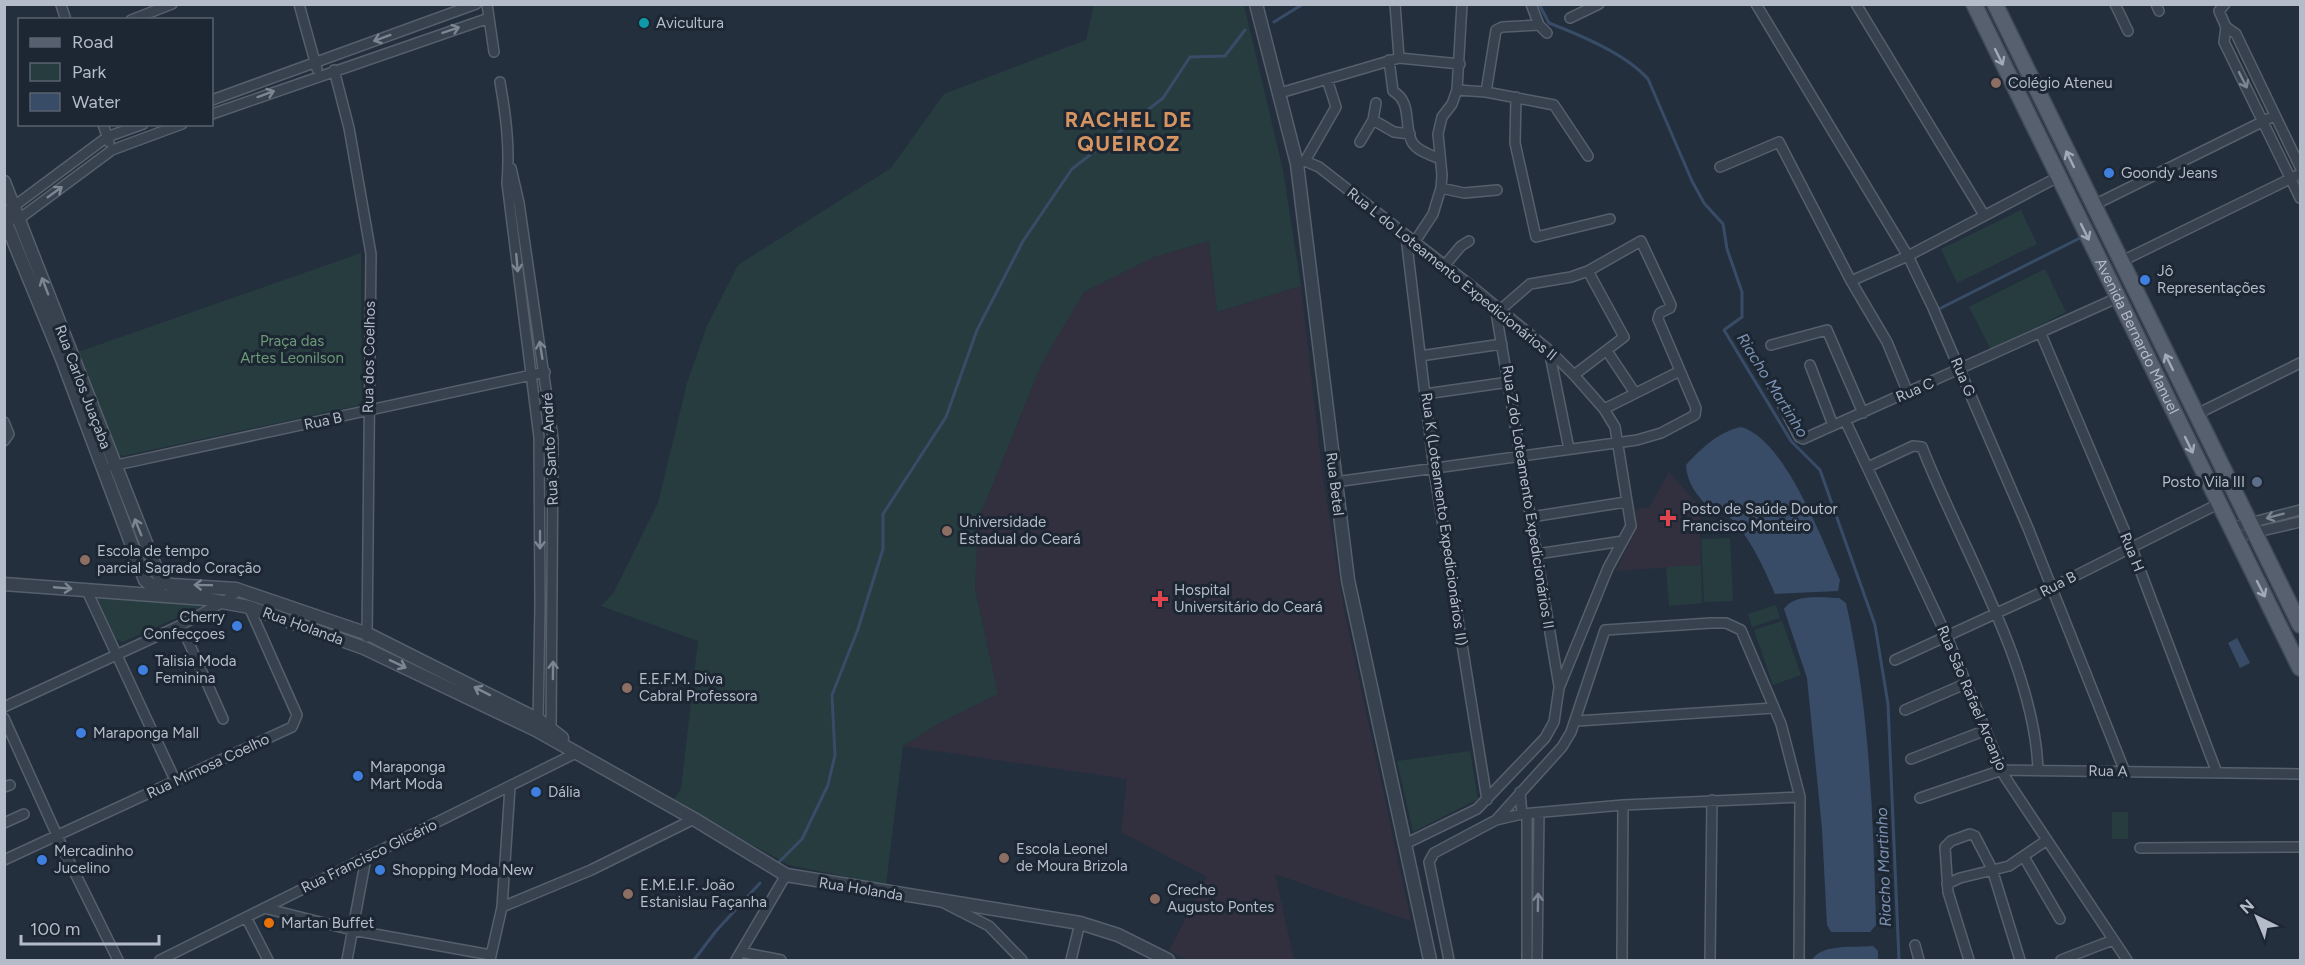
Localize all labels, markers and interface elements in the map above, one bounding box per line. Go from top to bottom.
place label: Avicultura [656,14,724,32]
marker: Avicultura [637,16,651,30]
legend [18,18,213,126]
one-way arrow [441,24,460,35]
text: Road [72,31,113,53]
one-way arrow [373,34,391,45]
one-way arrow [1994,48,2005,66]
text: Park [72,61,107,83]
one-way arrow [2238,71,2250,89]
place label: Colégio Ateneu [2008,74,2113,92]
marker: Colégio Ateneu [1989,76,2003,90]
one-way arrow [257,87,275,98]
text: Water [72,91,120,113]
district label: RACHEL DE QUEIROZ [1065,107,1193,156]
one-way arrow [2063,150,2075,168]
place label: Goondy Jeans [2121,164,2217,182]
marker: Goondy Jeans [2102,166,2116,180]
street label: Rua L do Loteamento Expedicionários II [1343,184,1561,364]
one-way arrow [46,186,62,198]
one-way arrow [2079,223,2091,241]
one-way arrow [512,252,523,272]
street label: Avenida Bernardo Manuel [2091,255,2183,417]
place label: Jô Representações [2157,262,2266,297]
marker: Jô Representações [2138,273,2152,287]
one-way arrow [39,278,50,296]
street label: Rua dos Coelhos [359,301,379,413]
street label: Rua Carlos Juaçaba [51,322,115,452]
water label: Riacho Martinho [1733,330,1812,441]
park label: Praça das Artes Leonilson [240,332,344,367]
one-way arrow [536,341,547,360]
one-way arrow [2163,353,2175,371]
street label: Rua G [1947,355,1979,399]
street label: Rua Z do Loteamento Expedicionários II [1498,364,1558,630]
street label: Rua C [1893,374,1937,406]
street label: Rua K (Loteamento Expedicionários II) [1417,391,1471,647]
street label: Rua Santo André [538,392,562,506]
street label: Rua B [302,408,344,434]
one-way arrow [2184,436,2195,454]
street label: Rua Betel [1322,451,1348,517]
place label: Posto Vila III [2162,473,2245,491]
marker: Posto Vila III [2250,475,2264,489]
place label: Posto de Saúde Doutor Francisco Monteiro [1682,500,1838,535]
marker: Posto de Saúde Doutor Francisco Monteiro [1659,509,1677,527]
one-way arrow [2266,511,2285,523]
place label: Universidade Estadual do Ceará [959,513,1081,548]
one-way arrow [132,518,143,537]
marker: Universidade Estadual do Ceará [940,524,954,538]
one-way arrow [534,530,546,550]
street label: Rua H [2116,530,2148,574]
place label: Escola de tempo parcial Sagrado Coração [97,542,261,577]
marker: Escola de tempo parcial Sagrado Coração [78,553,92,567]
street label: Rua B [2037,567,2079,601]
one-way arrow [194,580,214,591]
one-way arrow [2256,580,2268,598]
place label: Hospital Universitário do Ceará [1174,581,1323,616]
one-way arrow [52,583,72,594]
marker: Hospital Universitário do Ceará [1151,590,1169,608]
street label: Rua Holanda [260,603,346,649]
place label: Cherry Confecçoes [143,608,225,643]
marker: Cherry Confecçoes [230,619,244,633]
street label: Rua São Rafael Arcanjo [1933,623,2011,774]
place label: Talisia Moda Feminina [155,652,236,687]
one-way arrow [389,659,407,671]
one-way arrow [547,661,559,681]
marker: Talisia Moda Feminina [136,663,150,677]
place label: E.E.F.M. Diva Cabral Professora [639,670,757,705]
marker: E.E.F.M. Diva Cabral Professora [620,681,634,695]
one-way arrow [473,684,491,696]
place label: Maraponga Mall [93,724,199,742]
marker: Maraponga Mall [74,726,88,740]
street label: Rua Mimosa Coelho [144,730,272,802]
place label: Maraponga Mart Moda [370,758,445,793]
street label: Rua A [2088,762,2128,780]
marker: Maraponga Mart Moda [351,769,365,783]
place label: Dália [548,783,580,801]
marker: Dália [529,785,543,799]
water label: Riacho Martinho [1872,807,1895,927]
street label: Rua Francisco Glicério [298,815,440,897]
place label: Escola Leonel de Moura Brizola [1016,840,1128,875]
place label: Mercadinho Jucelino [54,842,134,877]
marker: Escola Leonel de Moura Brizola [997,851,1011,865]
marker: Mercadinho Jucelino [35,853,49,867]
place label: Shopping Moda New [392,861,534,879]
marker: Shopping Moda New [373,863,387,877]
street label: Rua Holanda [818,873,904,905]
place label: E.M.E.I.F. João Estanislau Façanha [640,876,767,911]
place label: Creche Augusto Pontes [1167,881,1274,916]
marker: E.M.E.I.F. João Estanislau Façanha [621,887,635,901]
north arrow [2227,887,2287,947]
marker: Creche Augusto Pontes [1148,892,1162,906]
one-way arrow [1532,893,1543,913]
text: N [2236,895,2258,918]
scale bar [21,908,159,946]
place label: Martan Buffet [281,914,375,932]
marker: Martan Buffet [262,916,276,930]
text: 100 m [30,918,80,940]

